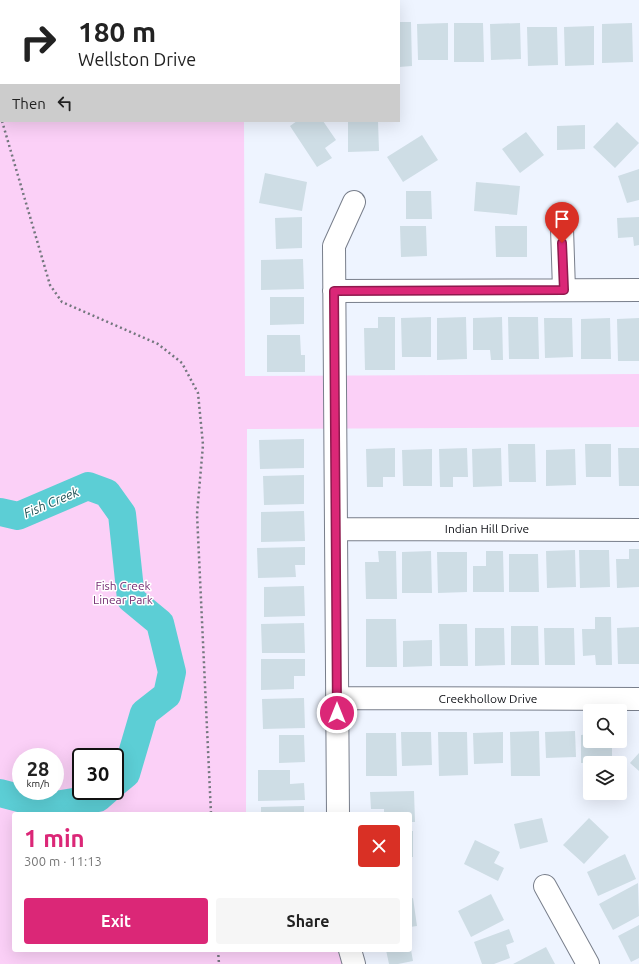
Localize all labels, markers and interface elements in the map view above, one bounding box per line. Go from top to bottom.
icon: right [12,16,64,68]
text: 180 m [78,16,156,47]
text: Wellston Drive [78,49,196,69]
icon: left [54,92,76,114]
text: Then [12,95,46,112]
pin [545,202,579,243]
icon: arrive [551,208,573,230]
water label: Fish Creek [21,484,81,520]
street label: Indian Hill Drive [445,522,529,535]
park label: Fish Creek Linear Park [93,579,153,606]
position arrow [316,692,358,734]
street label: Creekhollow Drive [439,692,537,705]
map controls [583,704,627,800]
button: search [583,704,627,748]
speed limit sign: 30 [72,748,124,800]
button: layers [583,756,627,800]
text: 28 [27,757,49,780]
text: km/h [26,778,50,789]
text: 1 min [24,825,85,852]
button: close [358,825,400,867]
text: 300 m · 11:13 [24,854,102,868]
button: Exit [24,898,208,944]
button: Share [216,898,400,944]

